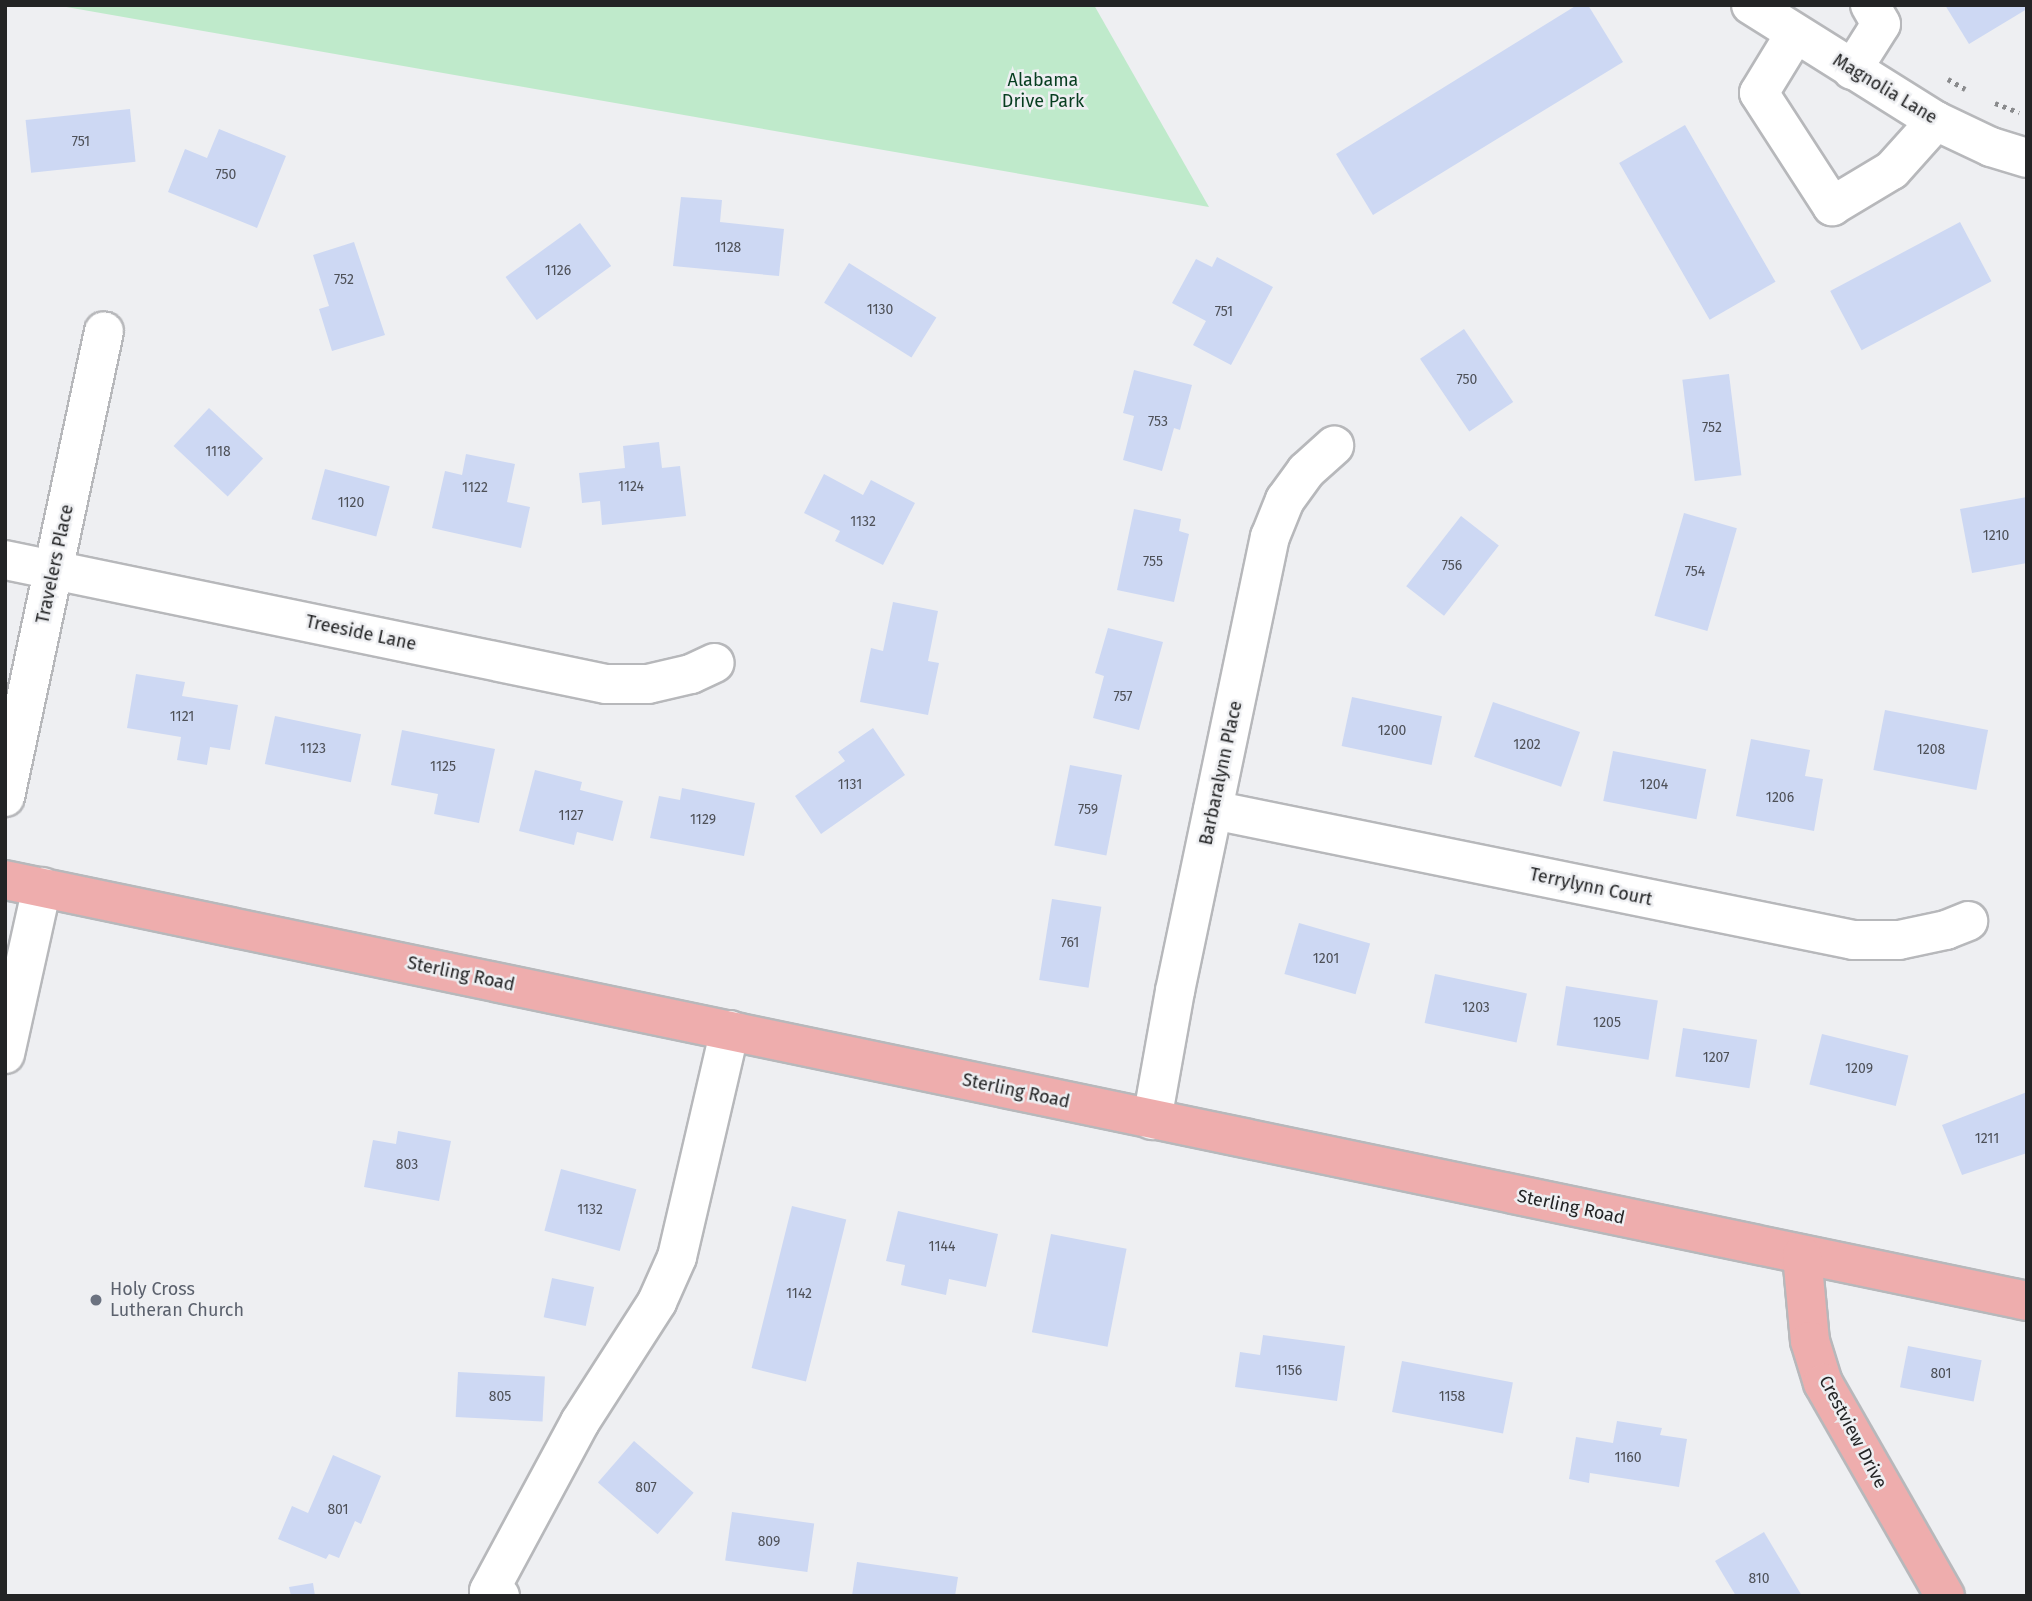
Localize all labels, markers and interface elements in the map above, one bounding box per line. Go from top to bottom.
street label: Magnolia Lane [1829,49,1941,129]
park label: Alabama Drive Park [1002,70,1084,112]
house number: 751 [72,134,90,150]
house number: 750 [216,167,236,183]
house number: 1128 [715,240,741,256]
house number: 1126 [545,263,571,279]
house number: 752 [334,272,354,288]
house number: 1130 [867,302,893,318]
house number: 751 [1215,304,1233,320]
house number: 750 [1457,372,1477,388]
house number: 753 [1148,414,1168,430]
house number: 752 [1702,420,1722,436]
house number: 1118 [205,444,231,460]
house number: 1124 [618,479,644,495]
house number: 1122 [462,480,488,496]
house number: 1120 [338,495,364,511]
street label: Travelers Place [32,502,78,626]
house number: 1132 [850,514,876,530]
house number: 1210 [1983,528,2009,544]
house number: 755 [1143,554,1163,570]
house number: 756 [1442,558,1462,574]
house number: 754 [1685,564,1705,580]
street label: Treeside Lane [304,611,418,655]
house number: 757 [1114,689,1132,705]
street label: Barbaralynn Place [1195,699,1247,847]
house number: 1121 [170,709,194,725]
house number: 1200 [1378,723,1406,739]
house number: 1202 [1513,737,1541,753]
house number: 1123 [300,741,326,757]
house number: 1208 [1917,742,1945,758]
house number: 1125 [430,759,456,775]
house number: 1131 [838,777,862,793]
house number: 1204 [1640,777,1668,793]
house number: 1206 [1766,790,1794,806]
house number: 759 [1078,802,1098,818]
house number: 1127 [559,808,583,824]
house number: 1129 [690,812,716,828]
street label: Terrylynn Court [1528,863,1654,911]
house number: 761 [1061,935,1079,951]
house number: 1201 [1313,951,1339,967]
street label: Sterling Road [405,952,517,996]
house number: 1203 [1462,1000,1490,1016]
house number: 1205 [1593,1015,1621,1031]
house number: 1207 [1703,1050,1729,1066]
house number: 1209 [1845,1061,1873,1077]
street label: Sterling Road [960,1069,1072,1113]
house number: 1211 [1975,1131,1999,1147]
house number: 803 [396,1157,418,1173]
street label: Sterling Road [1515,1185,1627,1229]
house number: 1132 [577,1202,603,1218]
house number: 1144 [929,1239,955,1255]
place label: Holy Cross Lutheran Church [110,1279,244,1322]
house number: 1142 [786,1286,812,1302]
marker: Holy Cross Lutheran Church [88,1292,104,1308]
house number: 1156 [1276,1363,1302,1379]
house number: 801 [1930,1366,1952,1382]
street label: Crestview Drive [1814,1372,1892,1492]
house number: 805 [489,1389,511,1405]
house number: 1158 [1439,1389,1465,1405]
house number: 1160 [1614,1450,1642,1466]
house number: 807 [635,1480,657,1496]
house number: 801 [327,1502,349,1518]
house number: 809 [758,1534,780,1550]
house number: 810 [1748,1571,1770,1587]

